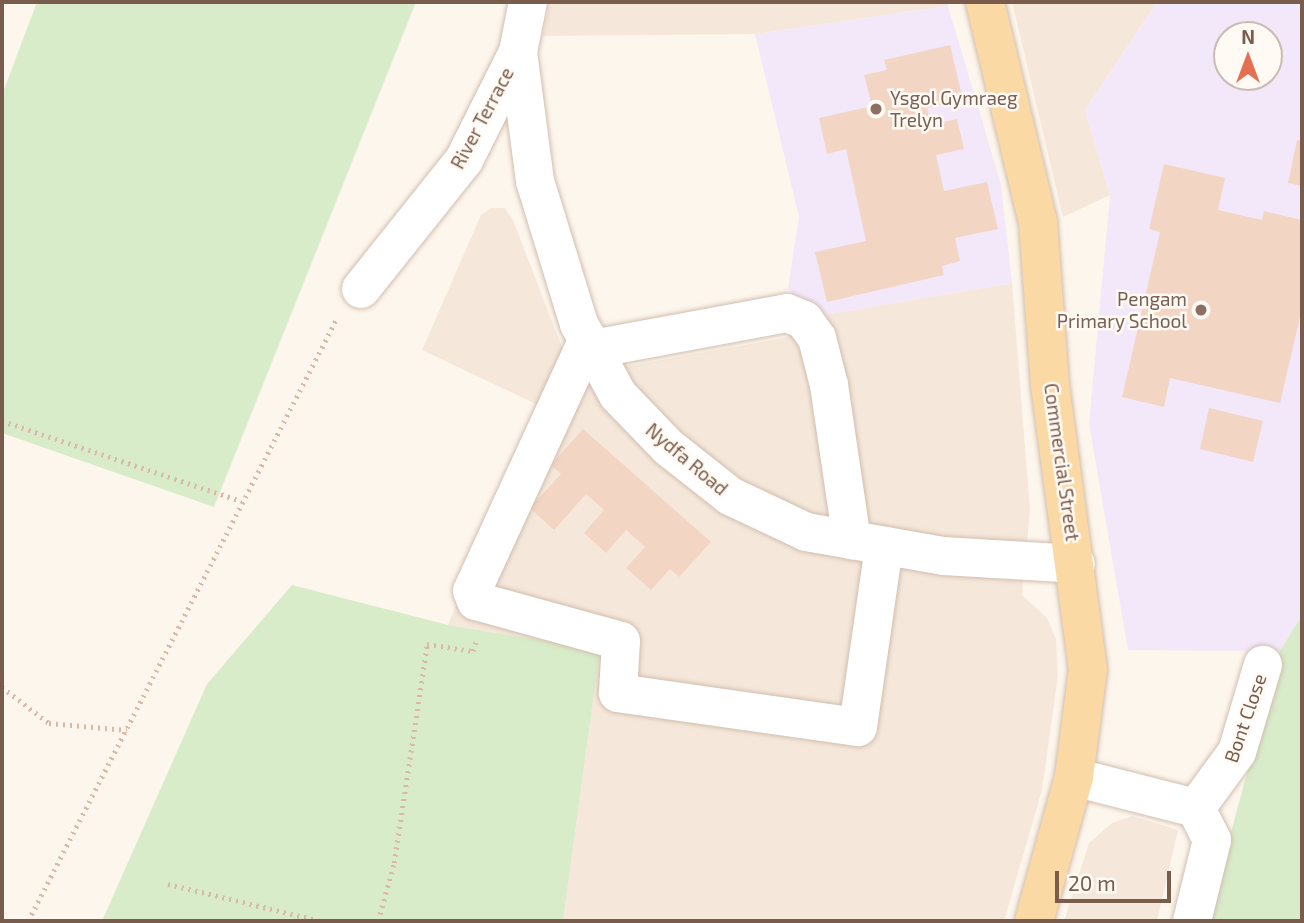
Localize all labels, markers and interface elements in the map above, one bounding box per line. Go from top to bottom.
north arrow [1213,21,1283,91]
text: N [1241,25,1255,48]
street label: River Terrace [446,63,518,173]
place label: Ysgol Gymraeg Trelyn [890,87,1018,131]
marker: Ysgol Gymraeg Trelyn [868,101,884,117]
place label: Pengam Primary School [1056,288,1187,332]
marker: Pengam Primary School [1193,302,1209,318]
street label: Commercial Street [1040,381,1084,543]
street label: Nydfa Road [641,418,733,500]
street label: Bont Close [1219,671,1271,765]
scale bar [1059,856,1174,900]
text: 20 m [1068,870,1116,895]

